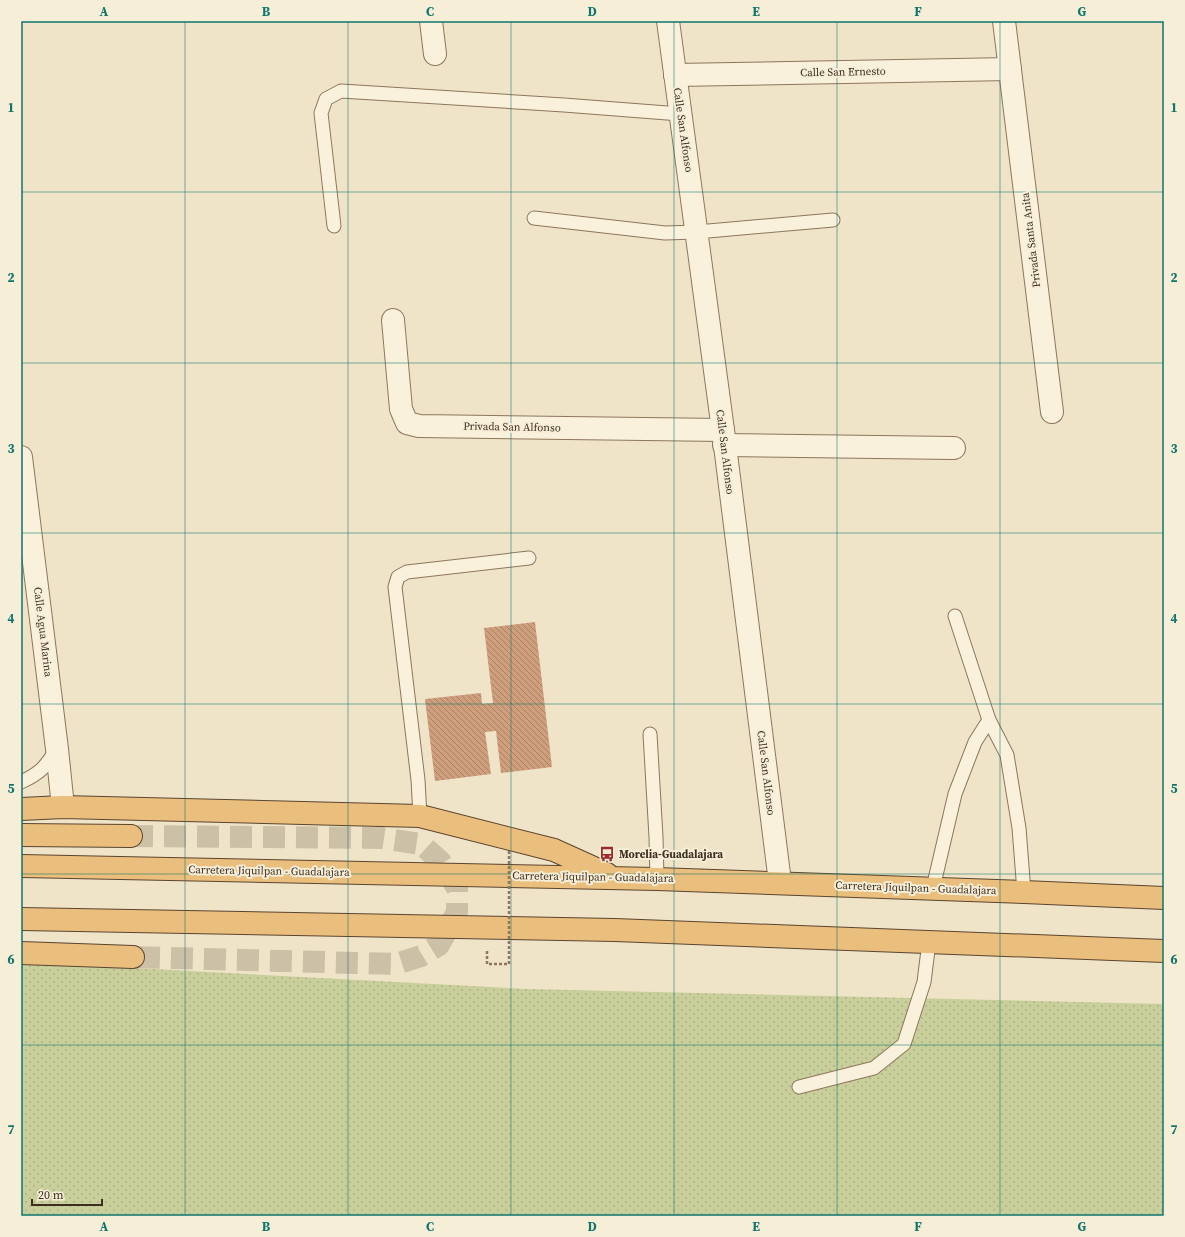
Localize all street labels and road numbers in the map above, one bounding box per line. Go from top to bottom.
street label: Calle San Ernesto [800,64,886,80]
street label: Calle San Alfonso [670,87,696,173]
street label: Privada Santa Anita [1018,191,1044,288]
street label: Calle San Alfonso [712,409,738,495]
street label: Privada San Alfonso [463,419,561,435]
street label: Calle Agua Marina [30,586,56,678]
street label: Calle San Alfonso [753,730,779,816]
street label: Carretera Jiquilpan - Guadalajara [188,862,350,880]
street label: Carretera Jiquilpan - Guadalajara [512,868,674,886]
street label: Carretera Jiquilpan - Guadalajara [835,878,997,898]

